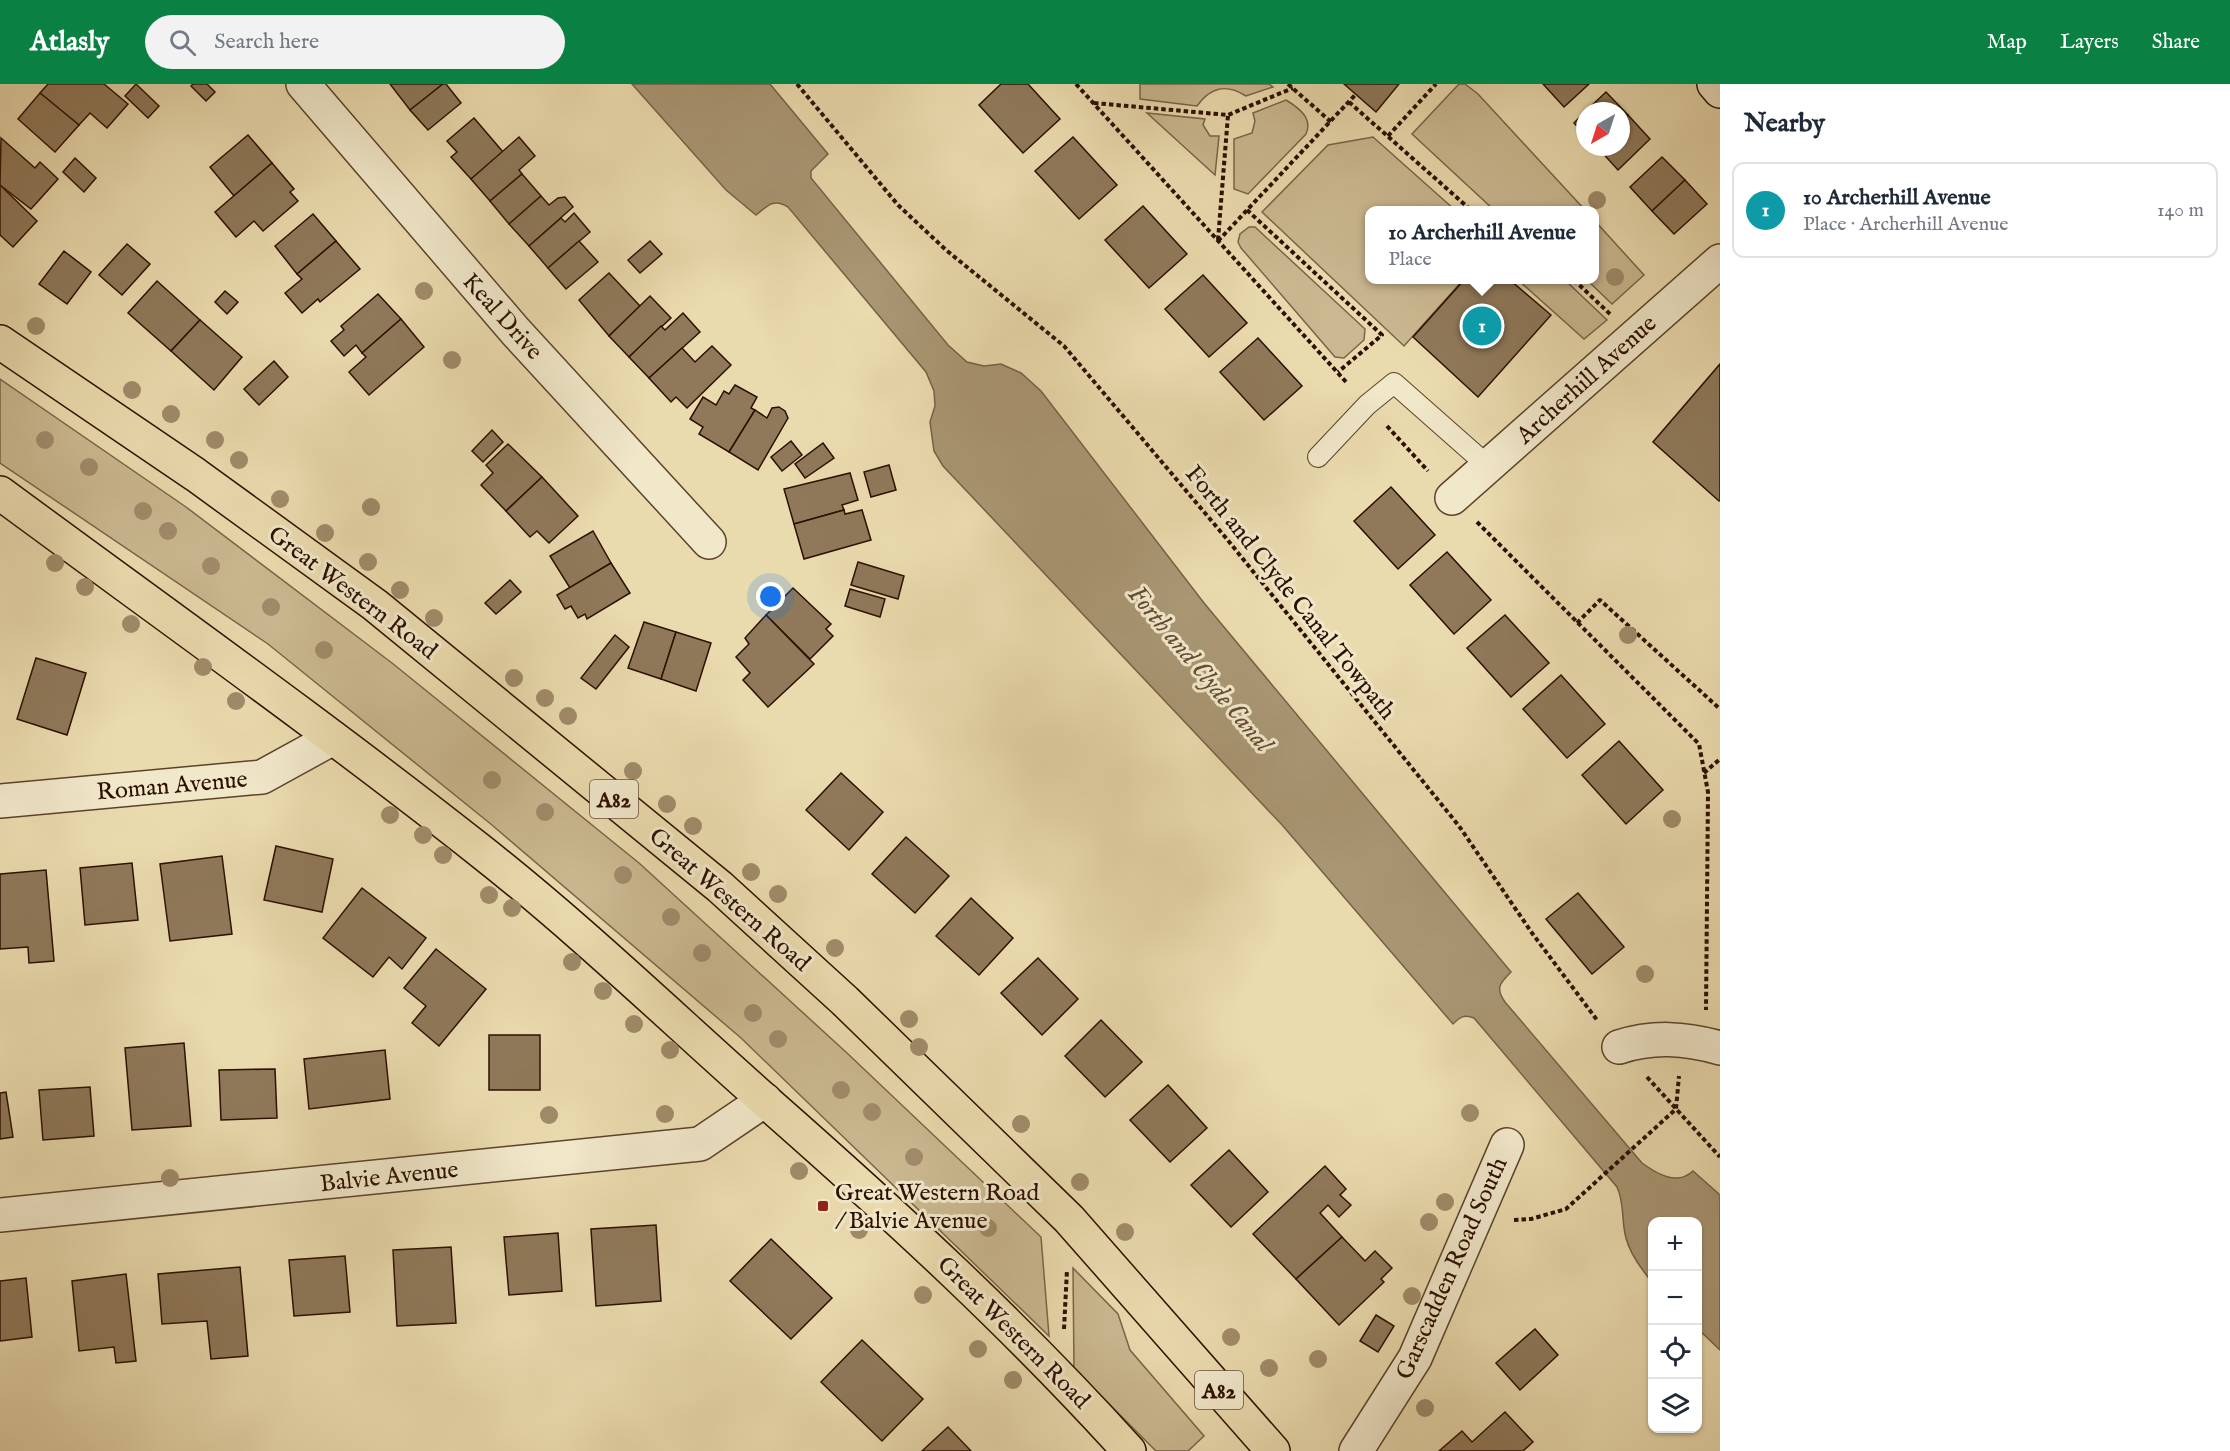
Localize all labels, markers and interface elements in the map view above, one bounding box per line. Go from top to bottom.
search box [145,15,565,69]
text: Atlasly [30,25,109,60]
icon: search [166,26,199,59]
text: Search here [214,28,319,56]
text: Map [1987,29,2027,56]
text: Layers [2060,29,2119,56]
text: Share [2152,29,2200,56]
north arrow [1576,102,1630,156]
text: Nearby [1744,107,1825,140]
text: 10 Archerhill Avenue [1803,184,1991,212]
text: 1 [1762,198,1769,223]
text: 140 m [2157,198,2204,223]
popup [1365,206,1599,284]
text: Place · Archerhill Avenue [1803,212,2009,237]
text: 10 Archerhill Avenue [1388,219,1576,247]
text: Place [1388,247,1432,272]
street label: Keal Drive [455,267,549,367]
pin: 1 [1462,304,1502,348]
street label: Archerhill Avenue [1509,309,1664,452]
street label: Forth and Clyde Canal Towpath [1180,459,1402,725]
street label: Great Western Road [261,519,443,667]
water label: Forth and Clyde Canal [1122,578,1280,758]
your location [756,582,785,611]
street label: Roman Avenue [95,764,249,809]
road number: A82 [590,780,638,818]
street label: Great Western Road [642,821,816,979]
street label: Garscadden Road South [1389,1152,1515,1385]
street label: Balvie Avenue [318,1155,460,1200]
place label: Great Western Road / Balvie Avenue [835,1178,1039,1237]
marker: Great Western Road / Balvie Avenue [816,1199,830,1213]
map controls [1648,1217,1702,1433]
button: + [1648,1217,1702,1271]
street label: Great Western Road [930,1250,1096,1416]
button: − [1648,1271,1702,1325]
button: locate [1648,1325,1702,1379]
road number: A82 [1195,1371,1243,1409]
button: layers [1648,1379,1702,1433]

